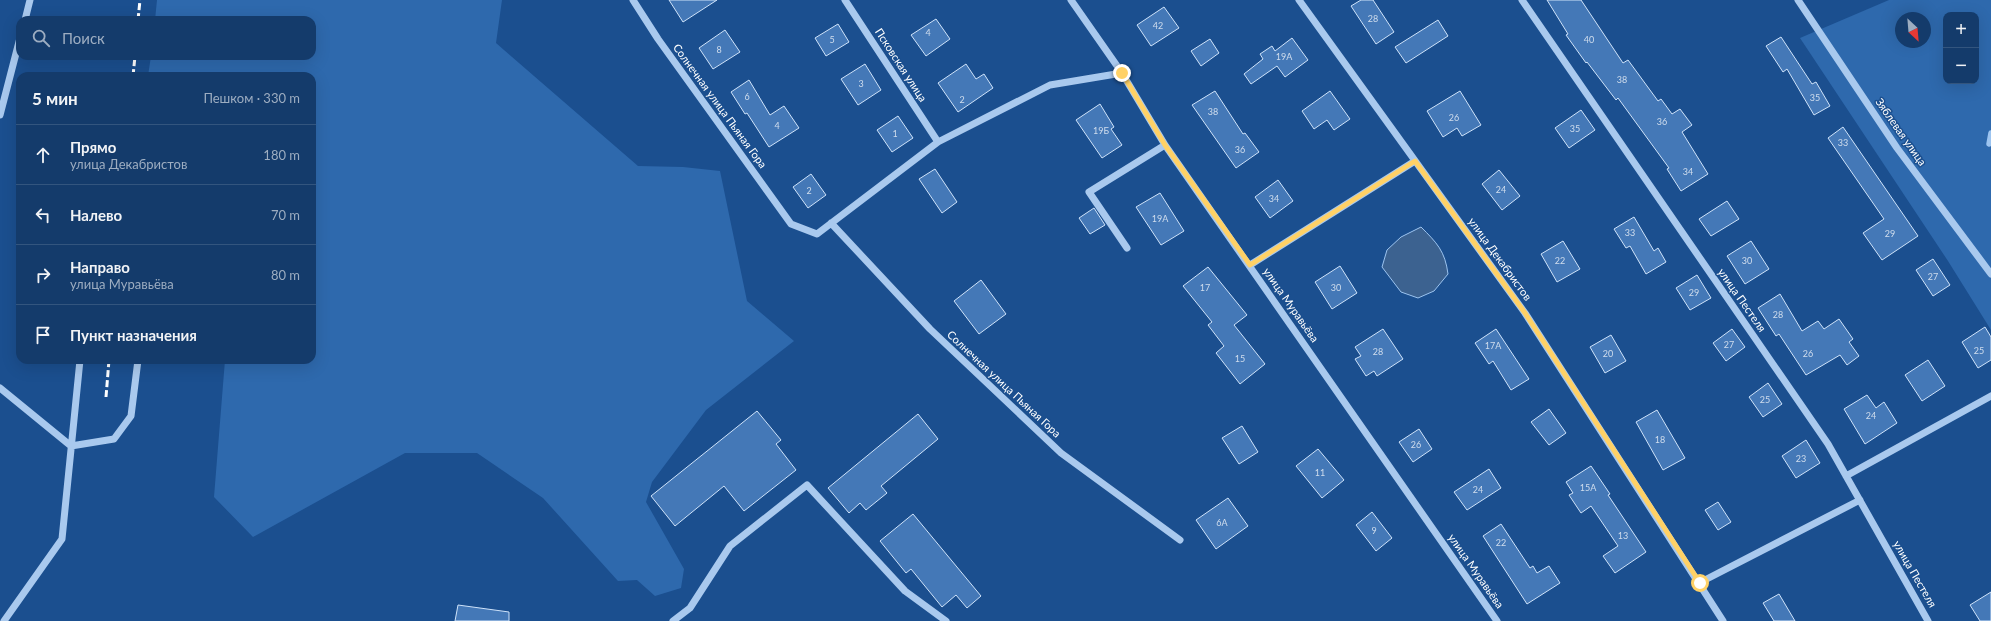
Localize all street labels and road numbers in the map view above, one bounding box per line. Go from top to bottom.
street label: Псковская улица [873,26,930,104]
street label: Солнечная улица Пьяная Гора [671,41,770,170]
street label: Зяблевая улица [1873,96,1929,168]
street label: улица Декабристов [1466,215,1535,303]
street label: улица Муравьёва [1261,265,1322,344]
street label: улица Пестеля [1716,265,1769,334]
street label: Солнечная улица Пьяная Гора [945,328,1064,440]
street label: улица Муравьёва [1446,531,1507,610]
street label: улица Пестеля [1891,538,1940,609]

